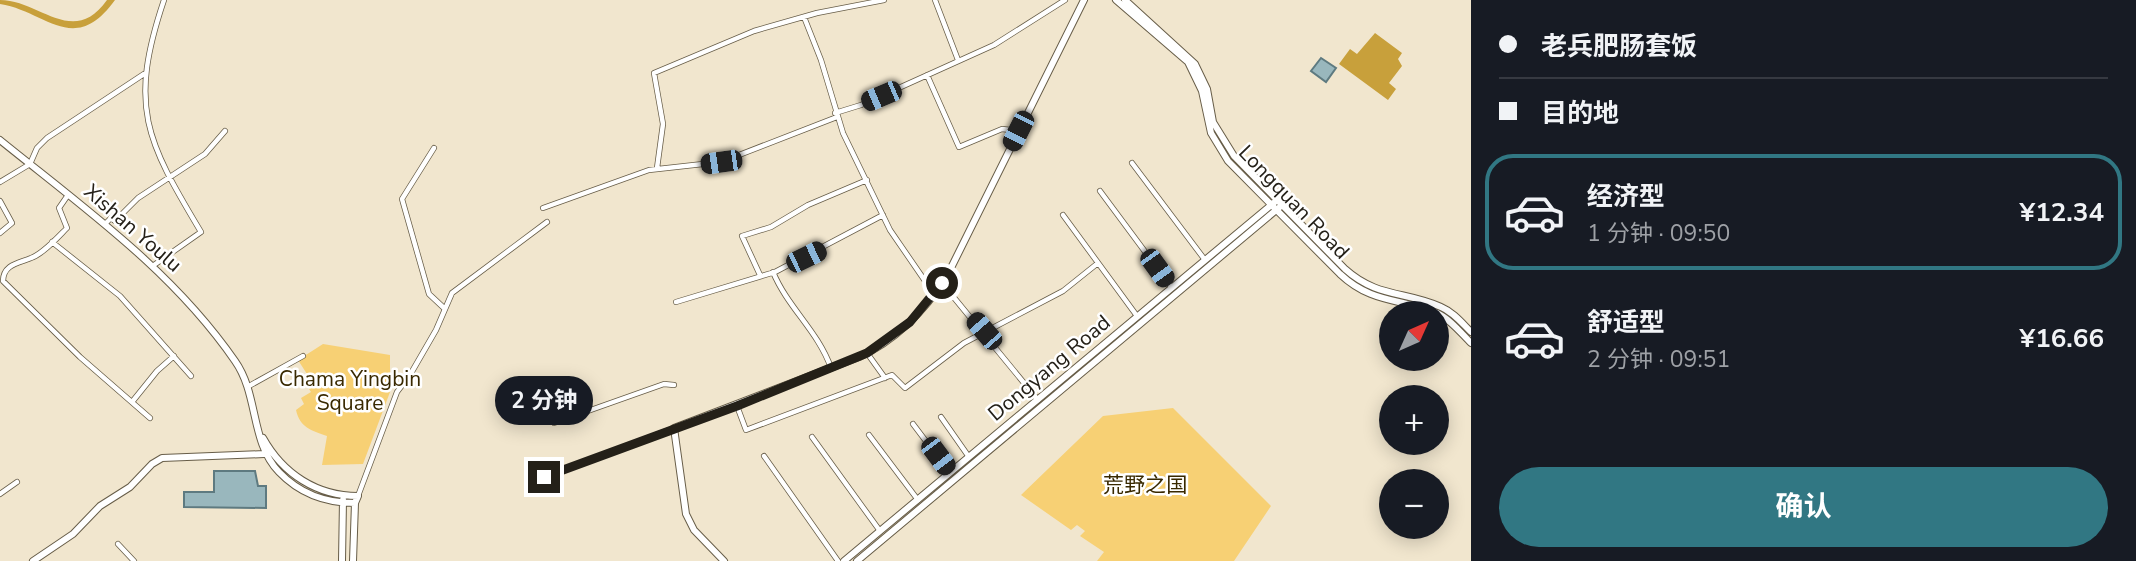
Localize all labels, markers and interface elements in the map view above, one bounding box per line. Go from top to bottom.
text: 老兵肥肠套饭 [1541,29,1697,64]
car [858,78,905,114]
text: 目的地 [1541,96,1619,131]
car [1000,108,1037,154]
street label: Longquan Road [1232,139,1356,265]
car [699,149,744,175]
street label: Xishan Youlu [78,178,188,278]
text: 经济型 [1587,179,1665,214]
icon: car [1503,181,1566,244]
text: ¥12.34 [2020,195,2104,230]
text: 1 分钟 · 09:50 [1587,218,1730,249]
car [783,238,830,276]
car [1137,245,1178,291]
route start [926,267,958,299]
north arrow [1379,301,1449,371]
map controls [1379,301,1449,539]
text: 舒适型 [1587,305,1665,340]
icon: car [1503,307,1566,370]
car [963,308,1006,354]
street label: Dongyang Road [982,309,1116,427]
text: ¥16.66 [2020,321,2104,356]
text: 2 分钟 · 09:51 [1587,344,1730,375]
park label: Chama Yingbin Square [279,365,421,417]
callout: 2 分钟 [495,376,593,424]
text: 2 分钟 [511,385,577,416]
button: + [1379,385,1449,455]
car [917,433,960,479]
route end [528,461,560,493]
button: 确认 [1499,467,2108,547]
button: − [1379,469,1449,539]
park label: 荒野之国 [1103,471,1187,499]

